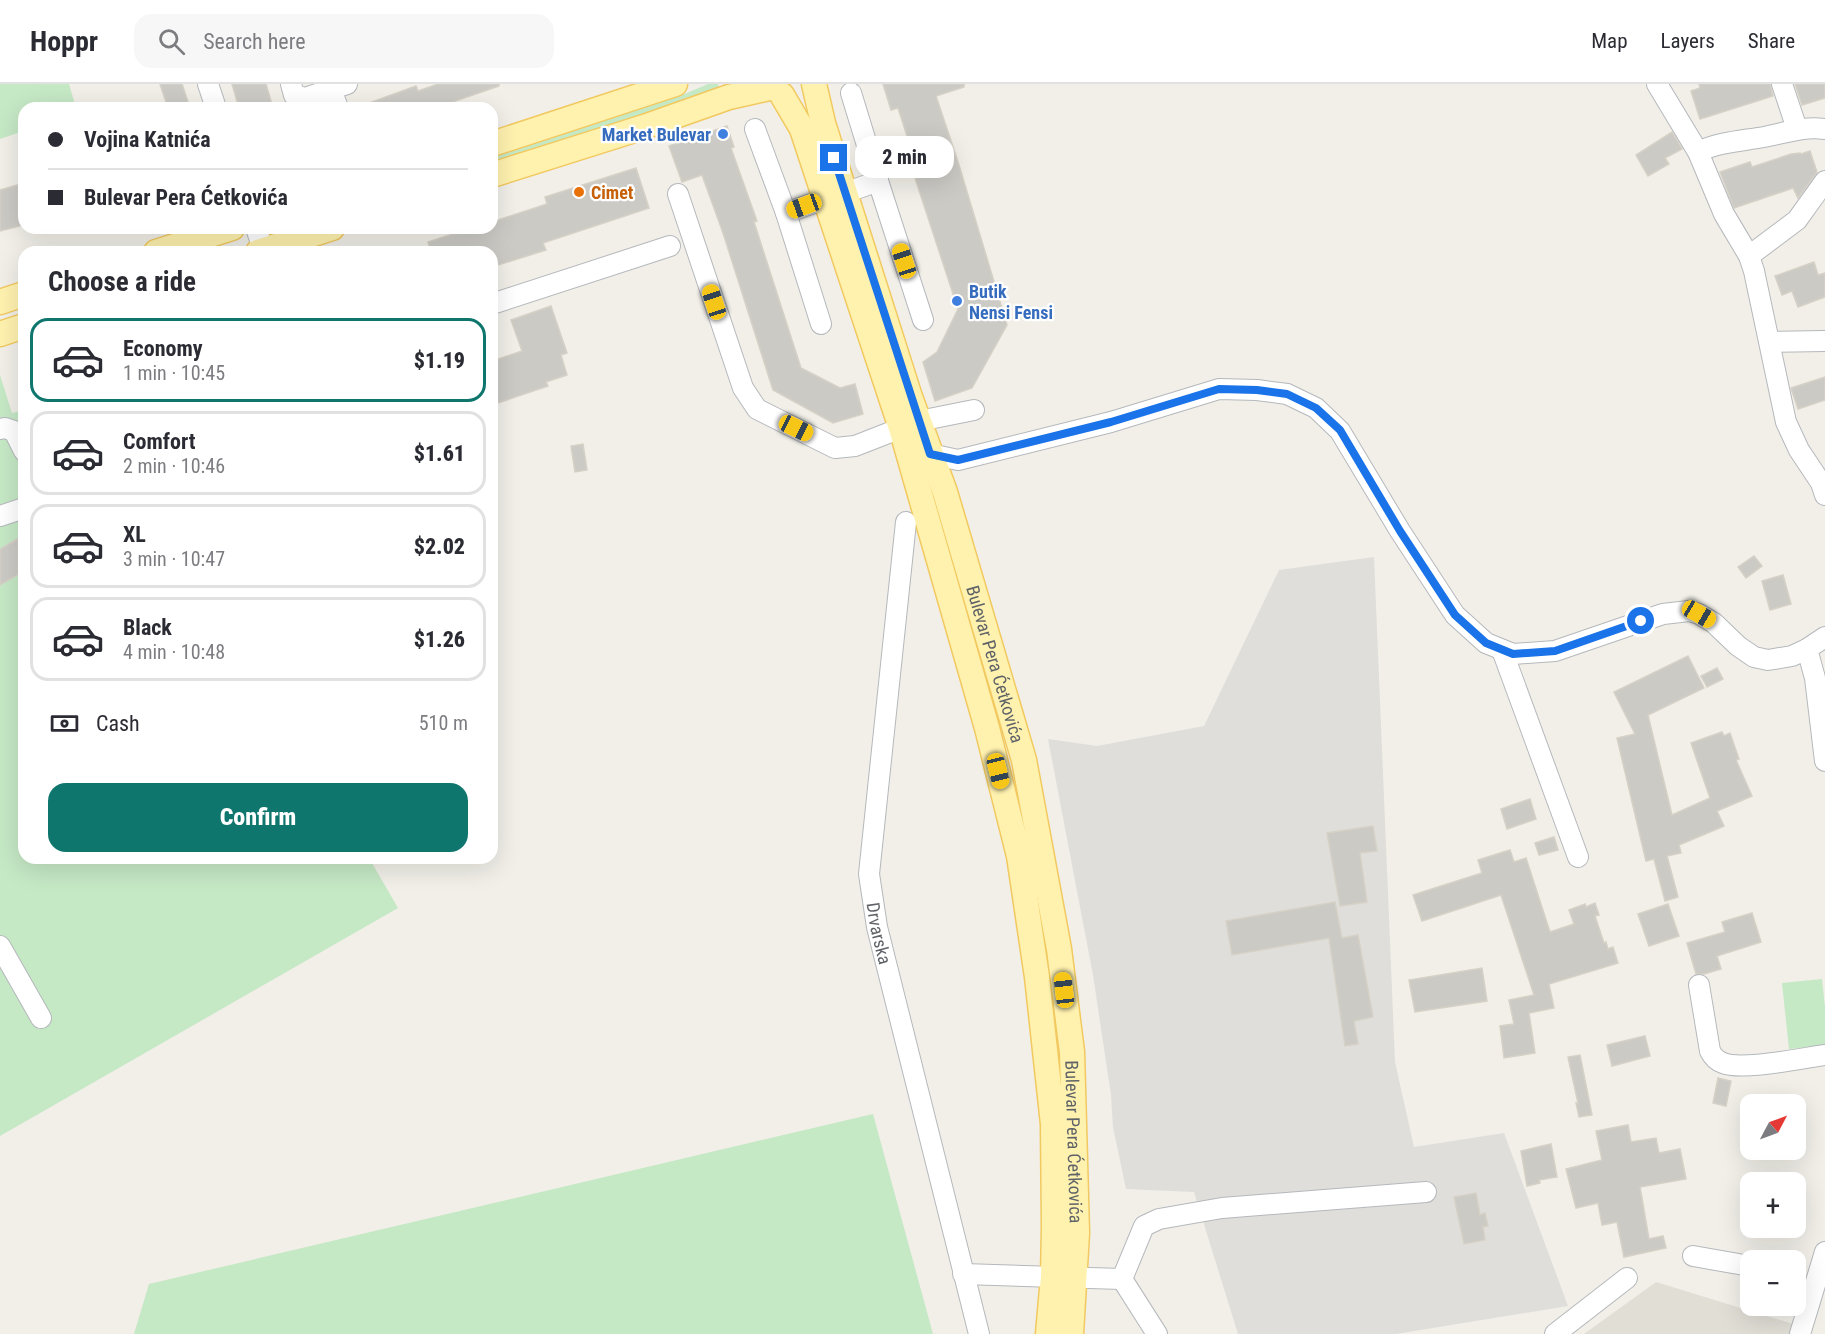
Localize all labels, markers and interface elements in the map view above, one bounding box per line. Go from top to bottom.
search box [134,14,554,68]
text: Hoppr [30,25,98,58]
icon: search [155,25,188,58]
text: Search here [203,29,305,54]
text: Map [1591,29,1628,53]
text: Layers [1661,29,1715,53]
text: Share [1748,29,1795,53]
place label: Market Bulevar [602,124,711,145]
text: Vojina Katnića [84,127,211,152]
marker: Market Bulevar [716,127,730,141]
callout: 2 min [855,137,954,179]
route end [820,144,847,171]
text: 2 min [882,145,927,169]
place label: Cimet [591,182,634,203]
text: Bulevar Pera Ćetkovića [84,185,288,210]
marker: Cimet [572,185,586,199]
car [784,191,824,221]
car [890,241,918,281]
text: Choose a ride [48,266,196,298]
place label: Butik Nensi Fensi [969,281,1053,323]
car [700,282,728,322]
marker: Butik Nensi Fensi [950,294,964,308]
icon: car [51,333,105,387]
text: Economy [123,336,203,361]
text: $1.19 [414,348,465,373]
text: 1 min · 10:45 [123,361,225,385]
car [776,412,816,444]
icon: car [51,426,105,480]
text: Comfort [123,429,196,454]
text: $1.61 [414,441,465,466]
text: 2 min · 10:46 [123,454,225,478]
icon: car [51,519,105,573]
text: XL [123,522,146,547]
text: $2.02 [414,534,465,559]
text: 3 min · 10:47 [123,547,225,571]
street label: Bulevar Pera Ćetkovića [963,583,1029,745]
car [1679,597,1719,631]
route start [1627,607,1654,634]
icon: car [51,612,105,666]
text: Black [123,615,172,640]
text: $1.26 [414,627,465,652]
text: 4 min · 10:48 [123,640,225,664]
icon: cash [48,707,81,740]
text: Cash [96,711,140,736]
text: 510 m [419,711,468,735]
car [985,751,1011,791]
button: Confirm [48,783,468,852]
street label: Drvarska [863,901,896,966]
car [1053,971,1075,1009]
street label: Bulevar Pera Ćetkovića [1062,1060,1087,1223]
north arrow [1740,1094,1806,1160]
map controls [1740,1094,1806,1316]
button: + [1740,1172,1806,1238]
button: − [1740,1250,1806,1316]

